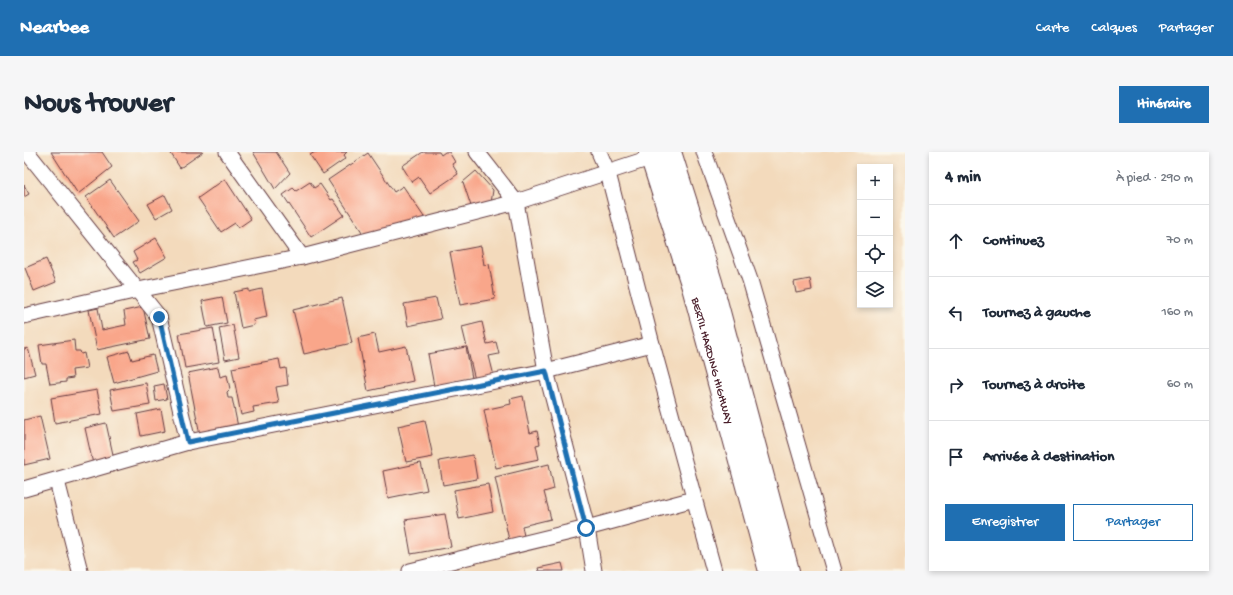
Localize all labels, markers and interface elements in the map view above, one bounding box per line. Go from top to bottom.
text: Nearbee [20,17,89,40]
text: Carte [1036,20,1069,37]
text: Calques [1091,20,1137,37]
text: Partager [1159,20,1213,37]
button: Itinéraire [1119,86,1209,123]
text: Nous trouver [24,88,173,121]
map controls [857,164,893,308]
button: + [857,164,893,200]
text: 4 min [945,168,981,188]
text: À pied · 290 m [1116,171,1193,186]
button: − [857,200,893,236]
icon: ahead [945,230,967,252]
text: Continuez [983,232,1044,250]
text: 70 m [1167,233,1193,248]
button: locate [857,236,893,272]
button: layers [857,272,893,308]
street label: BERTIL HARDING HIGHWAY [687,295,735,427]
icon: left [945,302,967,324]
text: Tournez à gauche [983,304,1091,322]
text: 160 m [1161,305,1193,320]
route end [150,308,168,326]
icon: right [945,374,967,396]
text: Tournez à droite [983,376,1085,394]
text: 60 m [1167,377,1193,392]
icon: arrive [945,446,967,468]
text: Arrivée à destination [983,448,1114,466]
button: Enregistrer [945,504,1065,541]
button: Partager [1073,504,1193,541]
route start [577,519,595,537]

